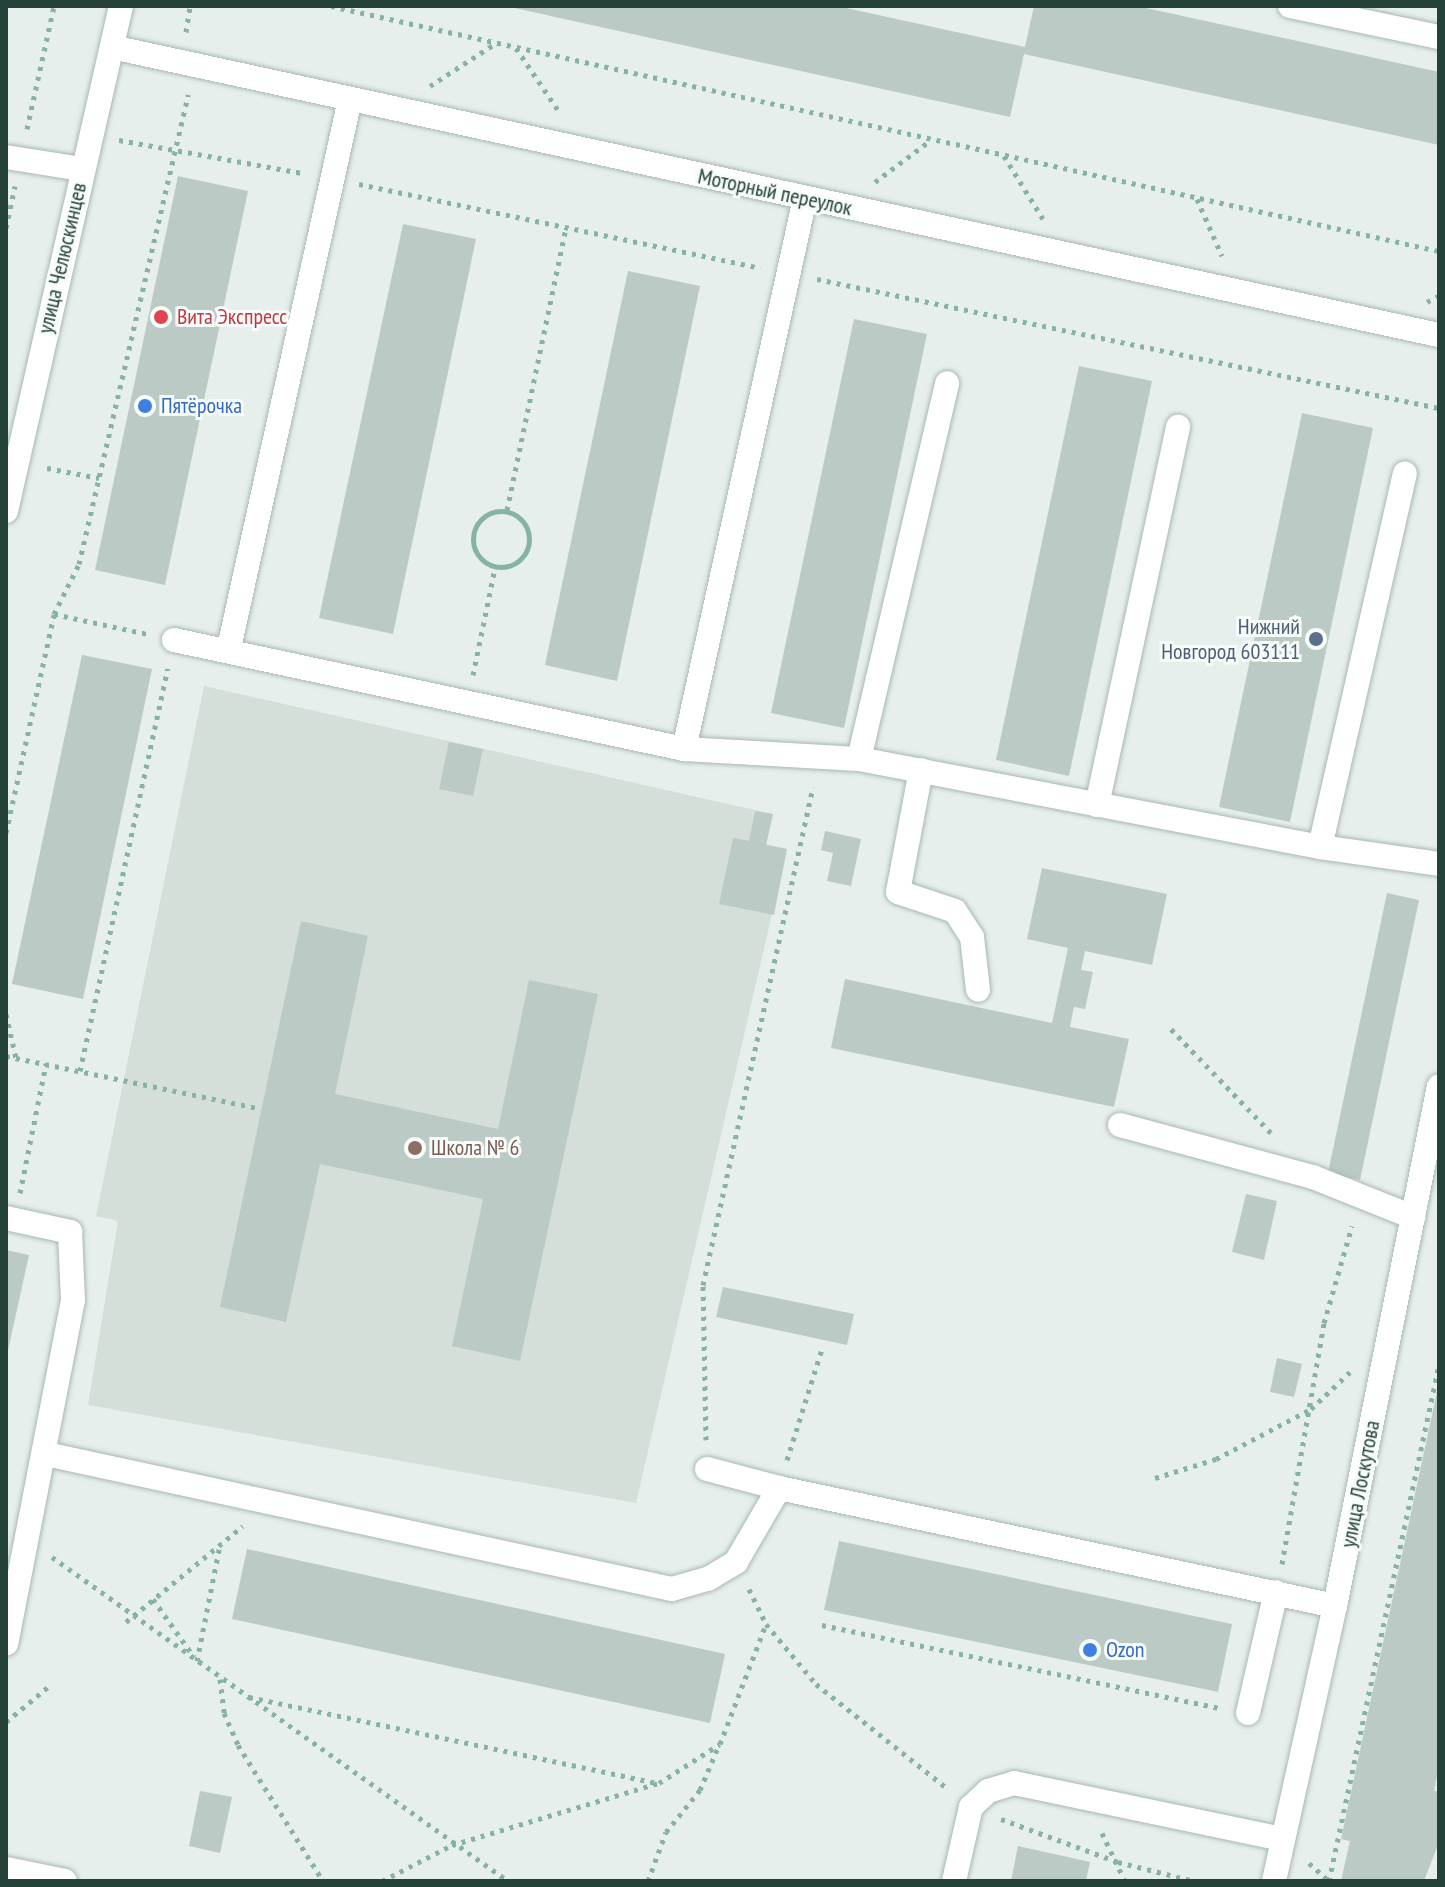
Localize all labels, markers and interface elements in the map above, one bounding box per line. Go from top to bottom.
street label: Моторный переулок [696,163,854,221]
street label: улица Челюскинцев [32,180,92,336]
place label: Вита Экспресс [177,304,287,330]
marker: Вита Экспресс [152,308,170,326]
place label: Пятёрочка [161,393,242,419]
marker: Пятёрочка [136,397,154,415]
place label: Нижний Новгород 603111 [1161,613,1300,664]
marker: Нижний Новгород 603111 [1307,630,1325,648]
place label: Школа № 6 [431,1135,519,1161]
marker: Школа № 6 [406,1139,424,1157]
street label: улица Лоскутова [1335,1418,1385,1550]
place label: Ozon [1106,1637,1145,1663]
marker: Ozon [1081,1641,1099,1659]

